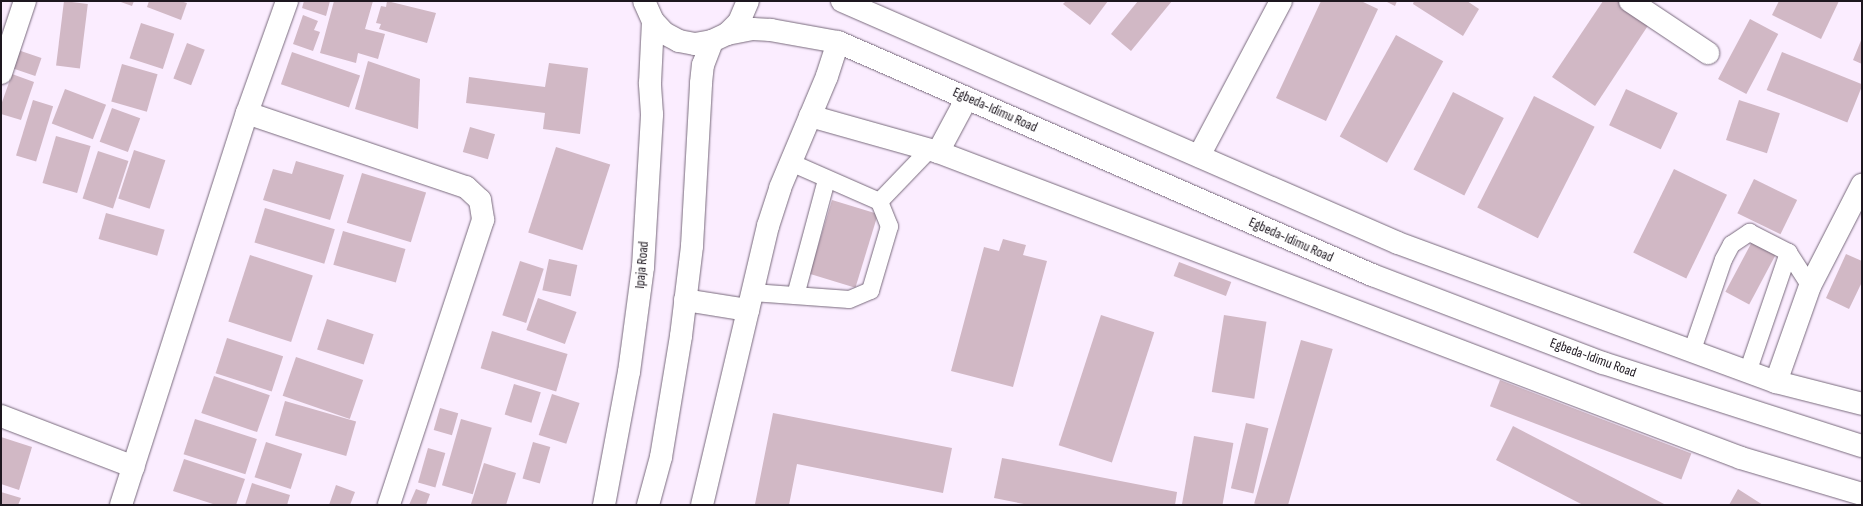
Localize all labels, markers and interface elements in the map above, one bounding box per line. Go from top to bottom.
street label: Egbeda-Idimu Road [950,84,1040,136]
street label: Egbeda-Idimu Road [1246,214,1336,266]
street label: Ipaja Road [632,241,652,289]
street label: Egbeda-Idimu Road [1547,335,1639,381]

